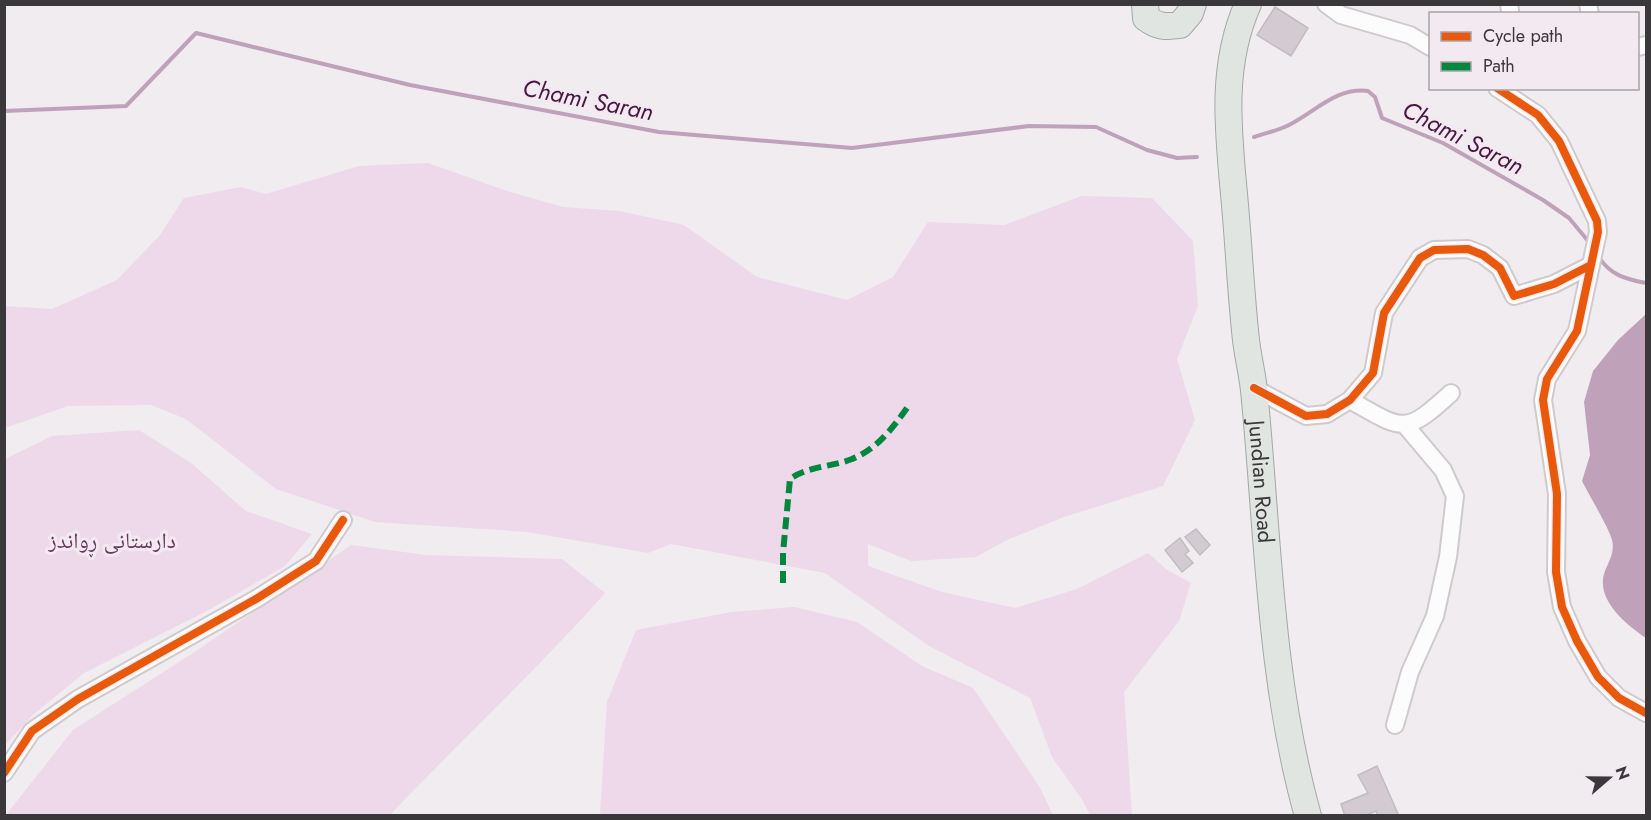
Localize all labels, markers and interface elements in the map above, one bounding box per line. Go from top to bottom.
legend [1429,12,1639,90]
text: Cycle path [1483,23,1563,49]
text: Path [1483,53,1515,79]
water label: Chami Saran [520,70,656,129]
water label: Chami Saran [1396,92,1530,183]
street label: Jundian Road [1241,416,1282,544]
park label: دارستانی ڕواندز [47,524,176,558]
north arrow [1579,748,1639,808]
text: N [1610,763,1636,783]

